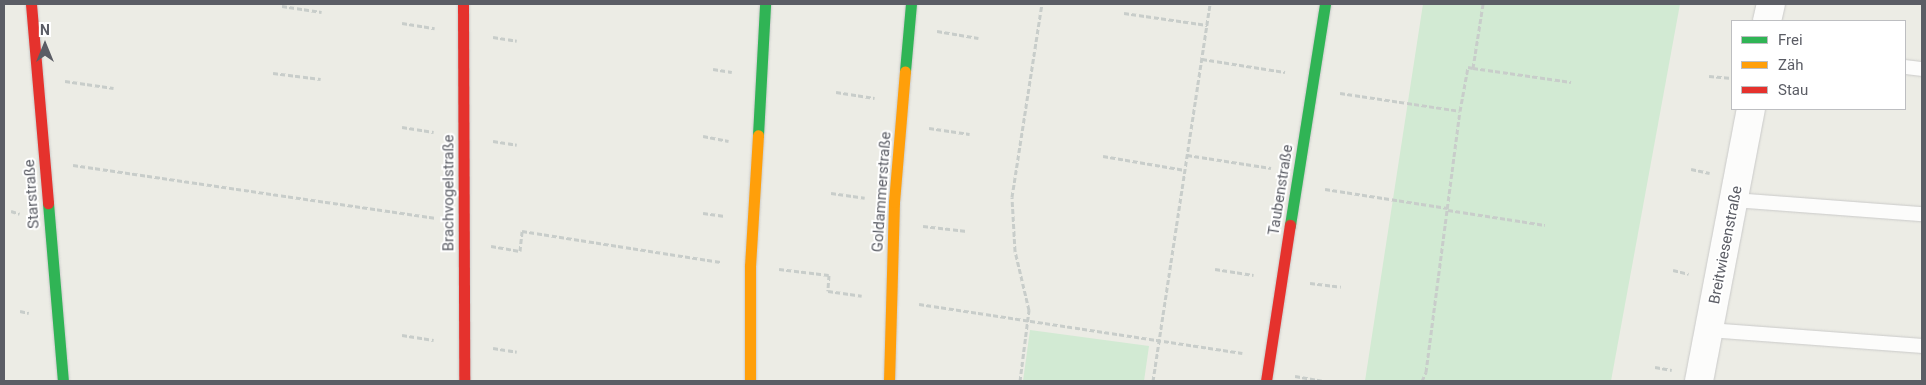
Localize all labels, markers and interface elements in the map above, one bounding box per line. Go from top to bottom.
north arrow [20,20,70,70]
legend [1731,20,1906,110]
text: N [40,22,50,38]
text: Frei [1778,31,1803,49]
text: Zäh [1778,56,1803,74]
text: Stau [1778,81,1808,99]
street label: Goldammerstraße [869,131,895,253]
street label: Brachvogelstraße [440,135,458,251]
street label: Taubenstraße [1265,143,1297,237]
street label: Starstraße [21,159,43,229]
street label: Breitwiesenstraße [1706,184,1746,306]

